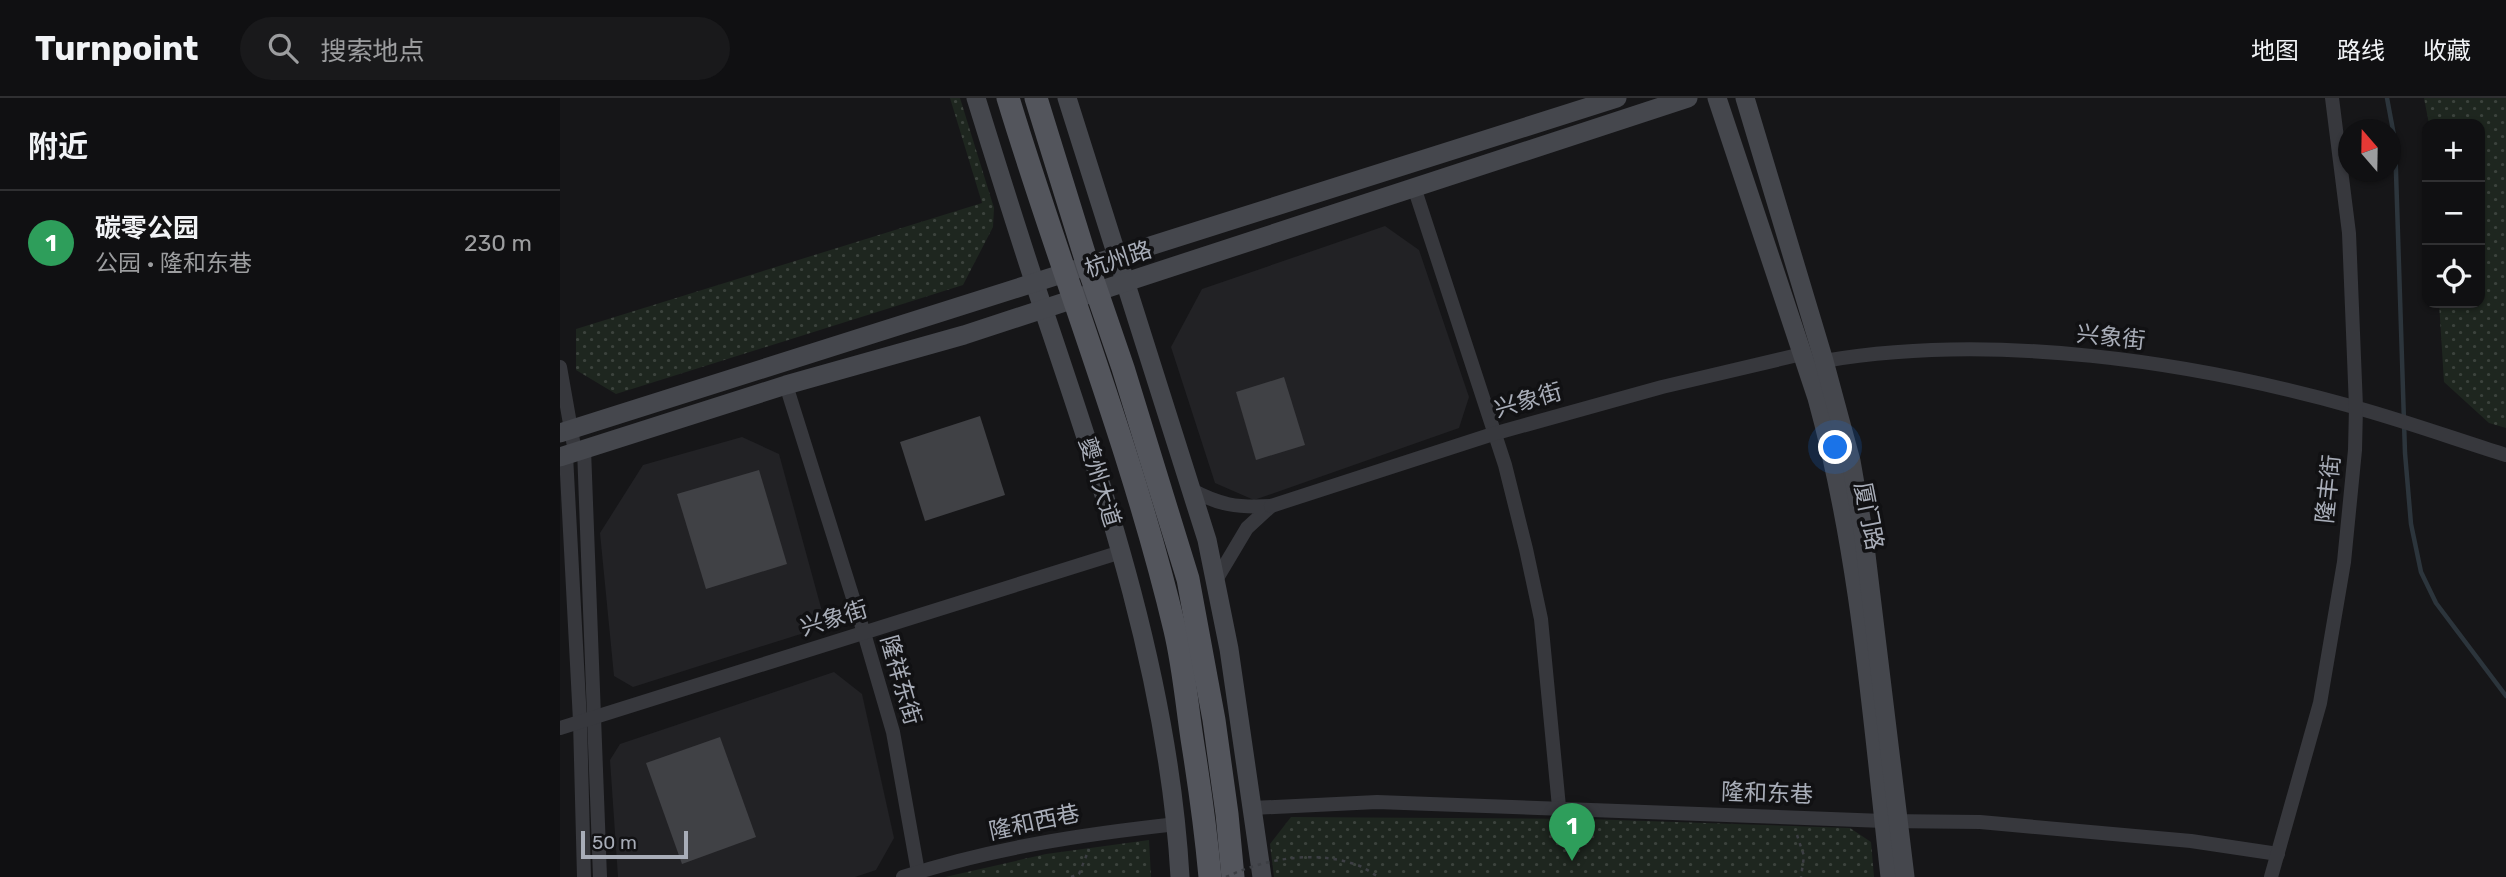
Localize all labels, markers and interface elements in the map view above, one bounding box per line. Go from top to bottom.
search box [240,17,730,80]
text: Turnpoint [35,29,198,68]
icon: search [264,29,302,67]
text: 搜索地点 [320,36,424,67]
text: 地图 [2251,37,2299,65]
text: 路线 [2337,37,2385,65]
text: 收藏 [2423,37,2471,65]
north arrow [2338,119,2401,182]
map controls [2422,119,2485,308]
button: + [2422,119,2485,182]
text: 附近 [28,129,88,165]
button: − [2422,182,2485,245]
text: 碳零公园 [95,213,199,244]
text: 1 [45,229,57,257]
text: 230 m [464,229,532,257]
street label: 杭州路 [1081,235,1155,283]
button: locate [2422,245,2485,308]
text: 公园 · 隆和东巷 [95,249,252,277]
street label: 兴象街 [2075,319,2147,355]
street label: 兴象街 [1491,377,1565,423]
your location [1818,430,1852,464]
street label: 夔州大道 [1073,434,1127,530]
street label: 隆丰街 [2310,453,2346,525]
street label: 厦门路 [1849,479,1889,553]
street label: 兴象街 [797,595,871,641]
street label: 隆祥东街 [875,632,927,728]
street label: 隆和东巷 [1721,777,1813,809]
street label: 隆和西巷 [986,799,1082,845]
pin: 1 [1549,803,1595,861]
scale bar [581,828,688,860]
text: 50 m [592,831,637,854]

